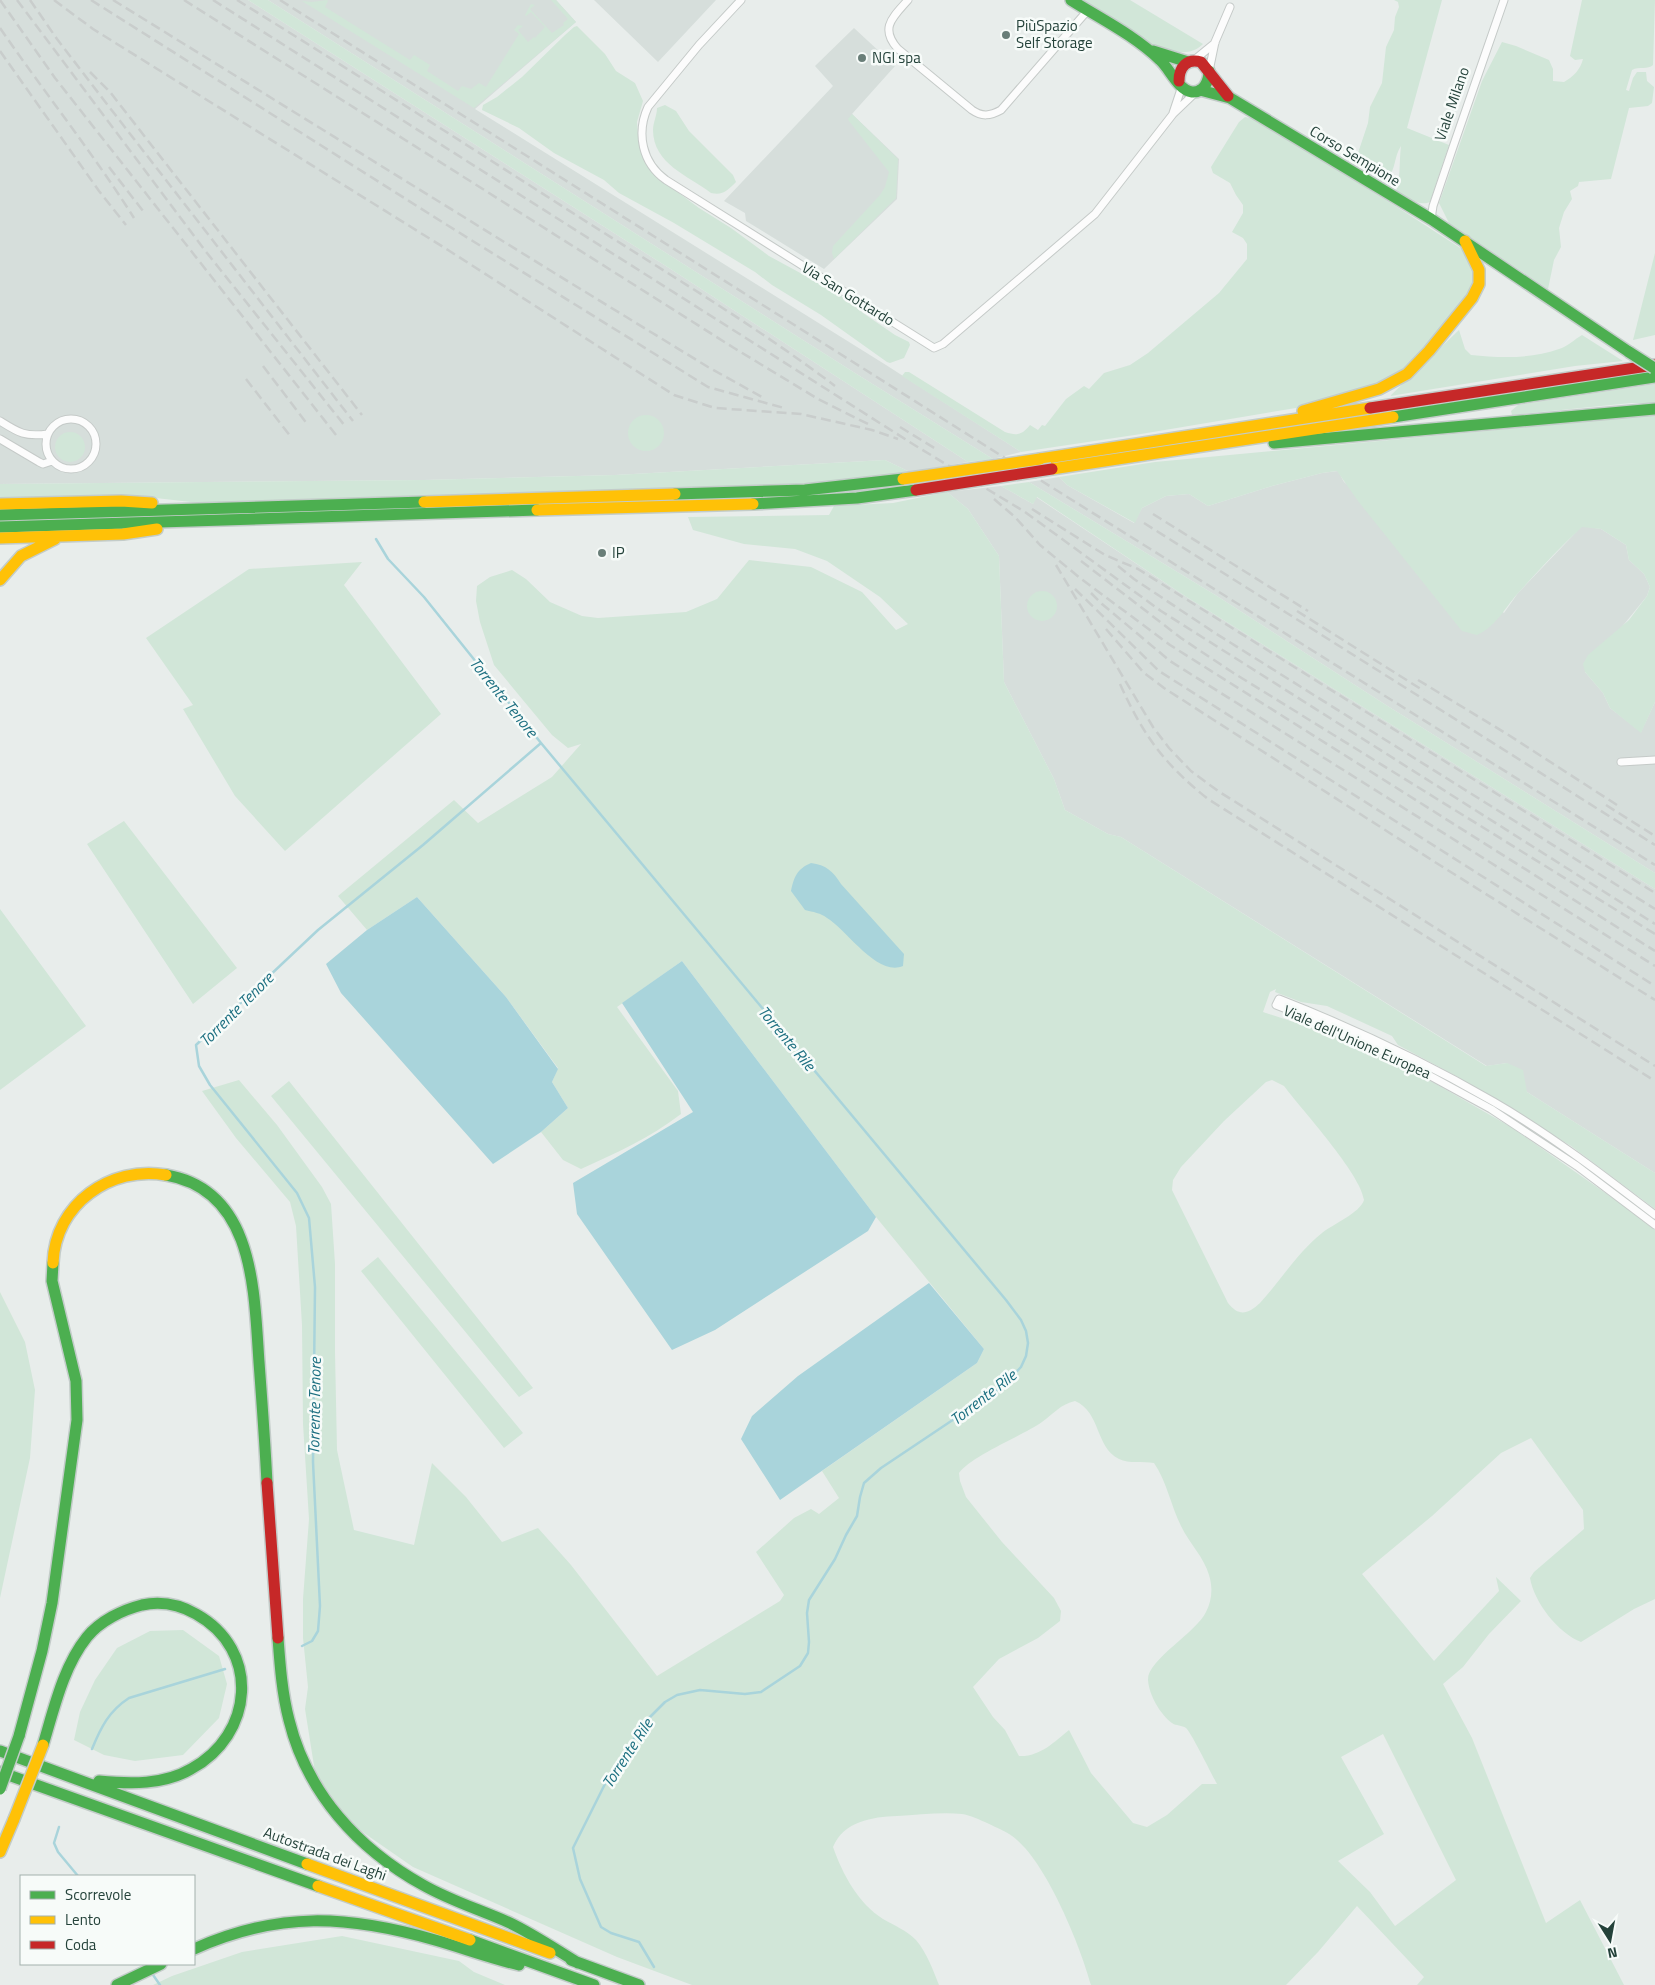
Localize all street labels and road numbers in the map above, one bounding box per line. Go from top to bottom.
street label: Viale Milano [1428,64,1475,144]
street label: Corso Sempione [1305,119,1405,192]
street label: Via San Gottardo [797,256,899,331]
street label: Viale dell'Unione Europea [1280,999,1435,1085]
street label: Autostrada dei Laghi [260,1821,390,1887]

